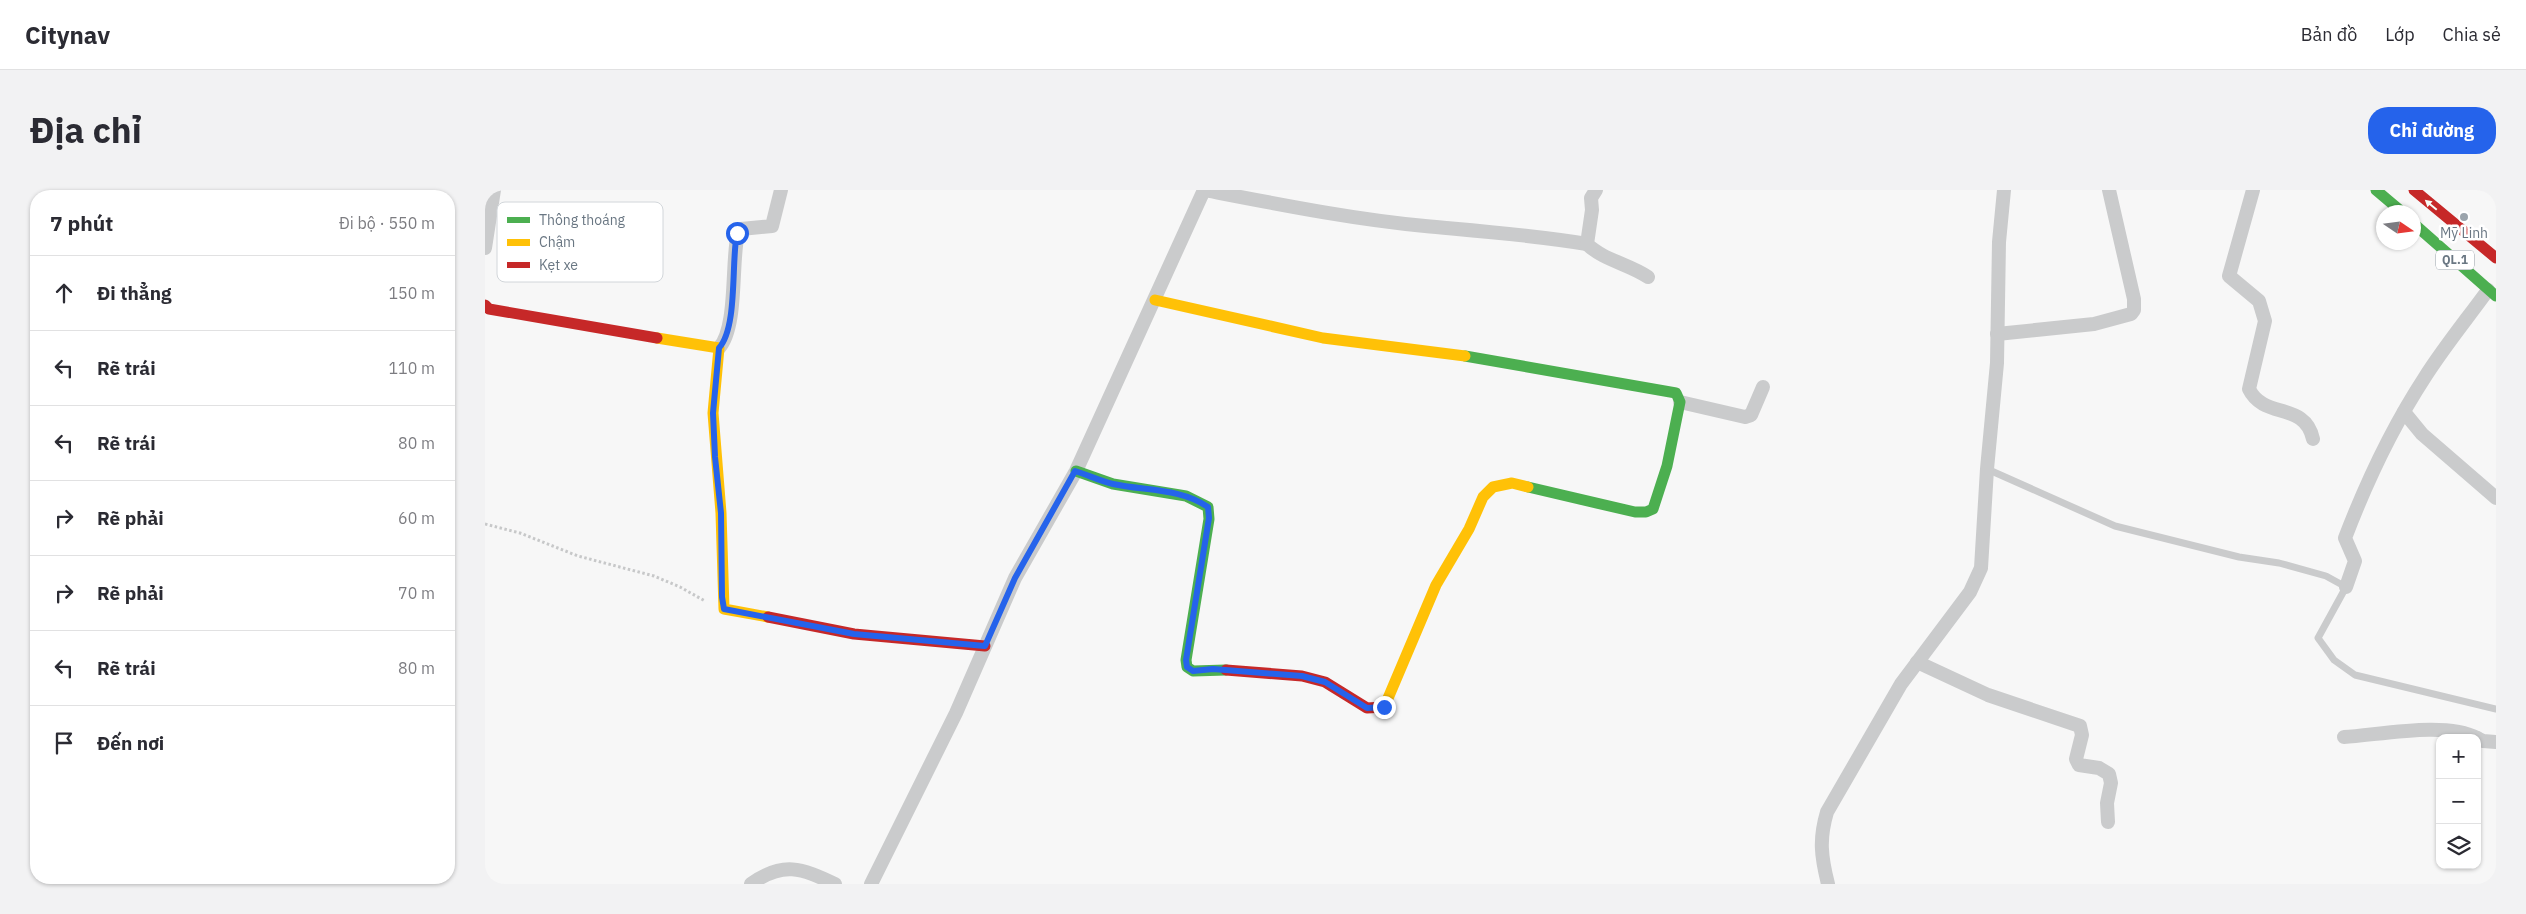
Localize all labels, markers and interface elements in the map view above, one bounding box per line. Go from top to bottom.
text: Citynav [25,19,110,51]
text: Bản đồ [2301,23,2357,46]
text: Lớp [2385,23,2415,46]
text: Chia sẻ [2443,23,2501,46]
text: Địa chỉ [30,107,142,153]
button: Chỉ đường [2368,107,2496,154]
one-way arrow [2425,200,2438,211]
legend [497,202,663,282]
north arrow [2376,205,2421,250]
text: 7 phút [50,209,113,237]
text: Thông thoáng [539,211,626,229]
marker: Mỹ Linh [2458,211,2470,223]
text: Đi bộ · 550 m [339,213,435,233]
route start [726,222,749,245]
place label: Mỹ Linh [2440,224,2488,242]
text: Chậm [539,233,575,251]
road number: QL.1 [2436,250,2474,270]
text: Kẹt xe [539,256,578,274]
icon: ahead [50,279,78,307]
text: Đi thẳng [97,281,171,305]
text: 150 m [388,283,435,303]
icon: left [50,354,78,382]
text: Rẽ trái [97,356,156,380]
text: 110 m [388,358,435,378]
icon: left [50,429,78,457]
text: Rẽ trái [97,431,156,455]
text: 80 m [398,433,435,453]
icon: right [50,504,78,532]
text: Rẽ phải [97,506,164,530]
text: 60 m [398,508,435,528]
icon: right [50,579,78,607]
text: Rẽ phải [97,581,164,605]
text: 70 m [398,583,435,603]
icon: left [50,654,78,682]
text: Rẽ trái [97,656,156,680]
text: 80 m [398,658,435,678]
route end [1373,696,1396,719]
icon: arrive [50,729,78,757]
text: Đến nơi [97,731,164,755]
map controls [2436,734,2481,869]
button: + [2436,734,2481,779]
button: − [2436,779,2481,824]
button: layers [2436,824,2481,869]

